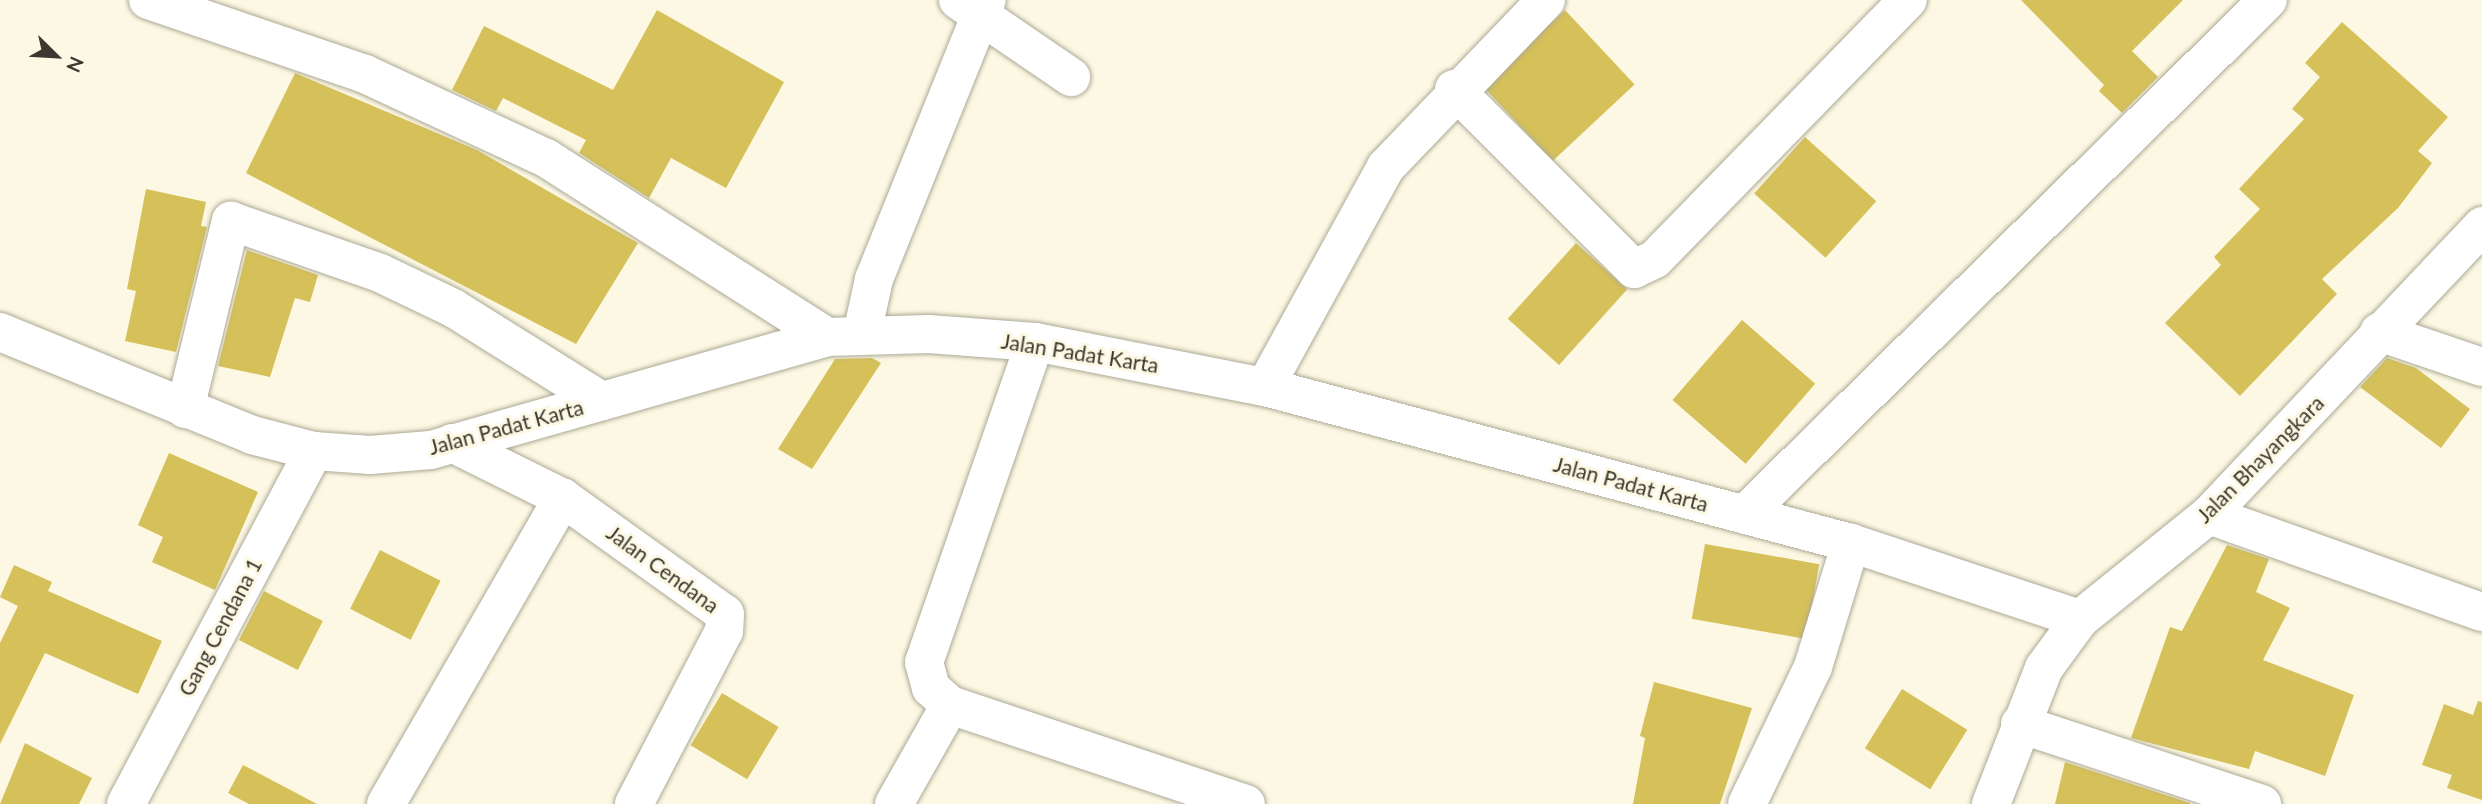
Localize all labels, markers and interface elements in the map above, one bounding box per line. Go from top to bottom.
north arrow [21,21,91,91]
text: N [62,53,89,76]
street label: Jalan Padat Karta [1000,328,1160,378]
street label: Jalan Bhayangkara [2191,390,2329,528]
street label: Jalan Padat Karta [426,394,586,460]
street label: Jalan Padat Karta [1551,451,1711,517]
street label: Jalan Cendana [602,520,724,618]
street label: Gang Cendana 1 [173,554,267,700]

